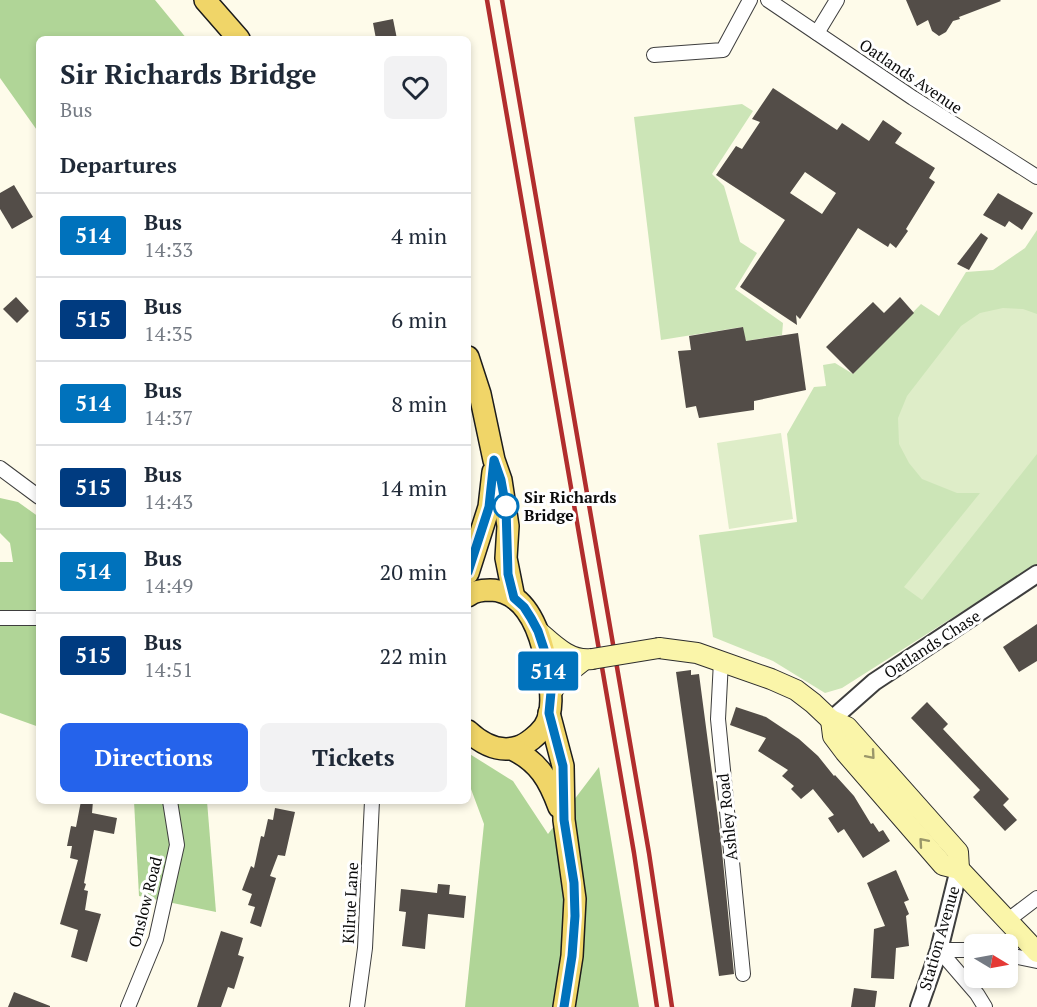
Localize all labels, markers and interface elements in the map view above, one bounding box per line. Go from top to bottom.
street label: Oatlands Avenue [855,33,967,119]
text: Sir Richards Bridge [60,55,317,92]
button: heart [384,56,447,119]
text: Bus [60,96,92,123]
text: Departures [60,150,177,179]
text: Bus [144,207,182,236]
text: 514 [75,221,111,249]
text: 4 min [391,221,447,250]
text: 14:33 [144,236,193,263]
text: Bus [144,291,182,320]
text: 515 [75,305,111,333]
text: 6 min [391,305,447,334]
text: 14:35 [144,320,193,347]
text: Bus [144,375,182,404]
text: 514 [75,389,111,417]
text: 8 min [391,389,447,418]
text: 14:37 [144,404,193,431]
text: Bus [144,459,182,488]
text: 515 [75,473,111,501]
text: 14 min [380,473,447,502]
place label: Sir Richards Bridge [524,486,617,526]
text: 14:43 [144,488,193,515]
marker: Sir Richards Bridge [493,493,519,519]
text: Bus [144,543,182,572]
text: 514 [75,557,111,585]
text: 20 min [380,557,447,586]
text: 14:49 [144,572,193,599]
street label: Oatlands Chase [880,605,984,683]
text: Bus [144,627,182,656]
text: 515 [75,641,111,669]
text: 22 min [380,641,447,670]
line badge: 514 [514,652,582,690]
text: 14:51 [144,656,193,683]
text: 514 [530,657,566,685]
button: Directions [60,723,248,792]
button: Tickets [260,723,447,792]
one-way arrow [864,748,875,759]
street label: Ashley Road [711,772,743,862]
one-way arrow [919,838,930,849]
street label: Onslow Road [123,854,167,950]
street label: Kilrue Lane [337,862,363,944]
street label: Station Avenue [914,883,964,993]
north arrow [964,934,1018,988]
map controls [964,934,1018,988]

